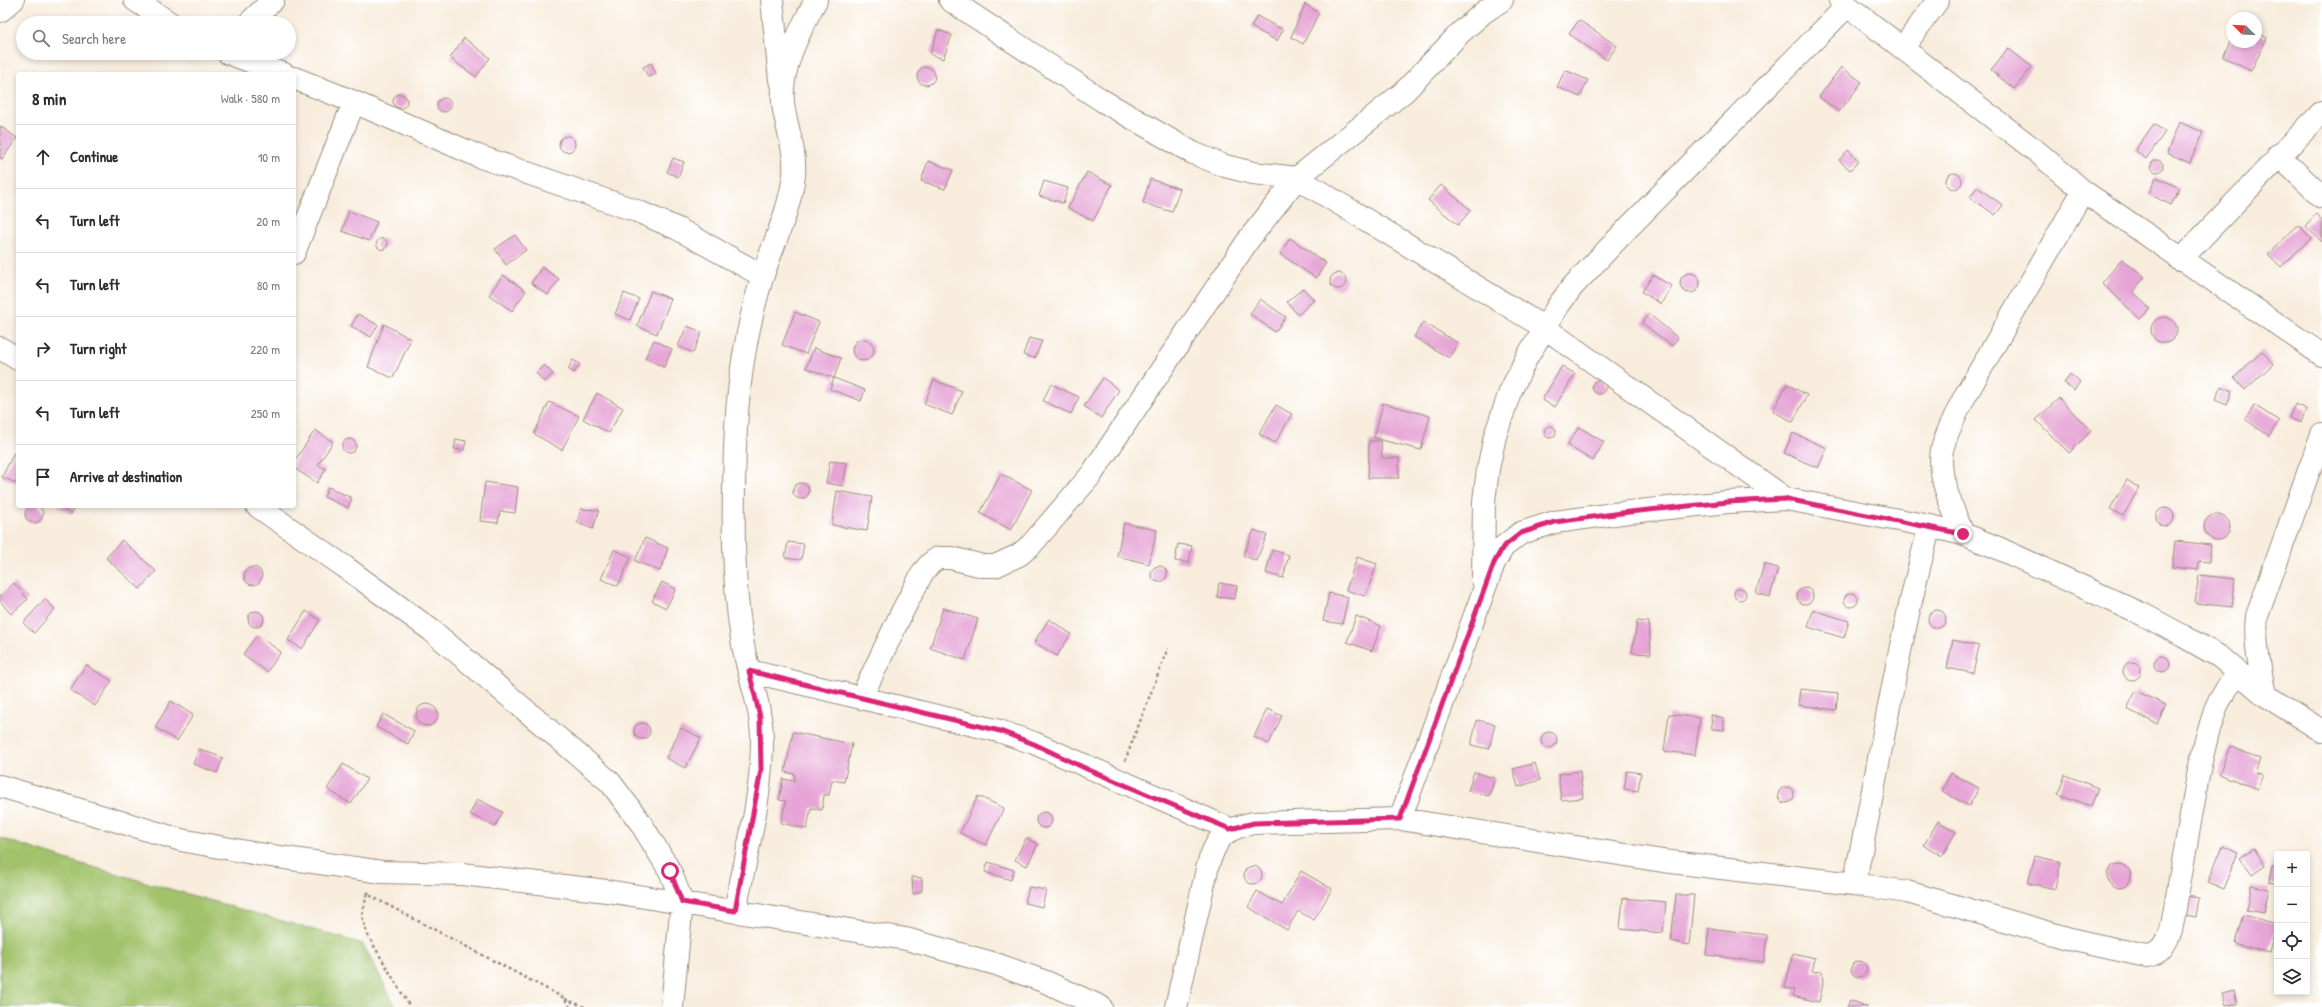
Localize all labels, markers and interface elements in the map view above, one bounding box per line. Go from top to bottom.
north arrow [2226,12,2262,48]
search box [16,16,296,60]
icon: search [30,27,52,49]
text: Search here [62,28,126,49]
text: 8 min [32,87,66,110]
text: Walk · 580 m [221,89,280,107]
icon: ahead [32,146,54,168]
text: Continue [70,146,118,167]
text: 10 m [258,148,280,166]
icon: left [32,210,54,232]
text: Turn left [70,210,120,231]
text: 20 m [256,212,280,230]
icon: left [32,274,54,296]
text: Turn left [70,274,120,295]
text: 80 m [257,276,280,294]
icon: right [32,338,54,360]
text: Turn right [70,338,126,359]
text: 220 m [250,340,280,358]
icon: left [32,402,54,424]
text: Turn left [70,402,120,423]
text: 250 m [251,404,280,422]
icon: arrive [32,466,54,488]
text: Arrive at destination [70,466,182,487]
route end [1954,525,1972,543]
map controls [2274,851,2310,995]
button: + [2274,851,2310,887]
route start [661,862,679,880]
button: − [2274,887,2310,923]
button: locate [2274,923,2310,959]
button: layers [2274,959,2310,995]

